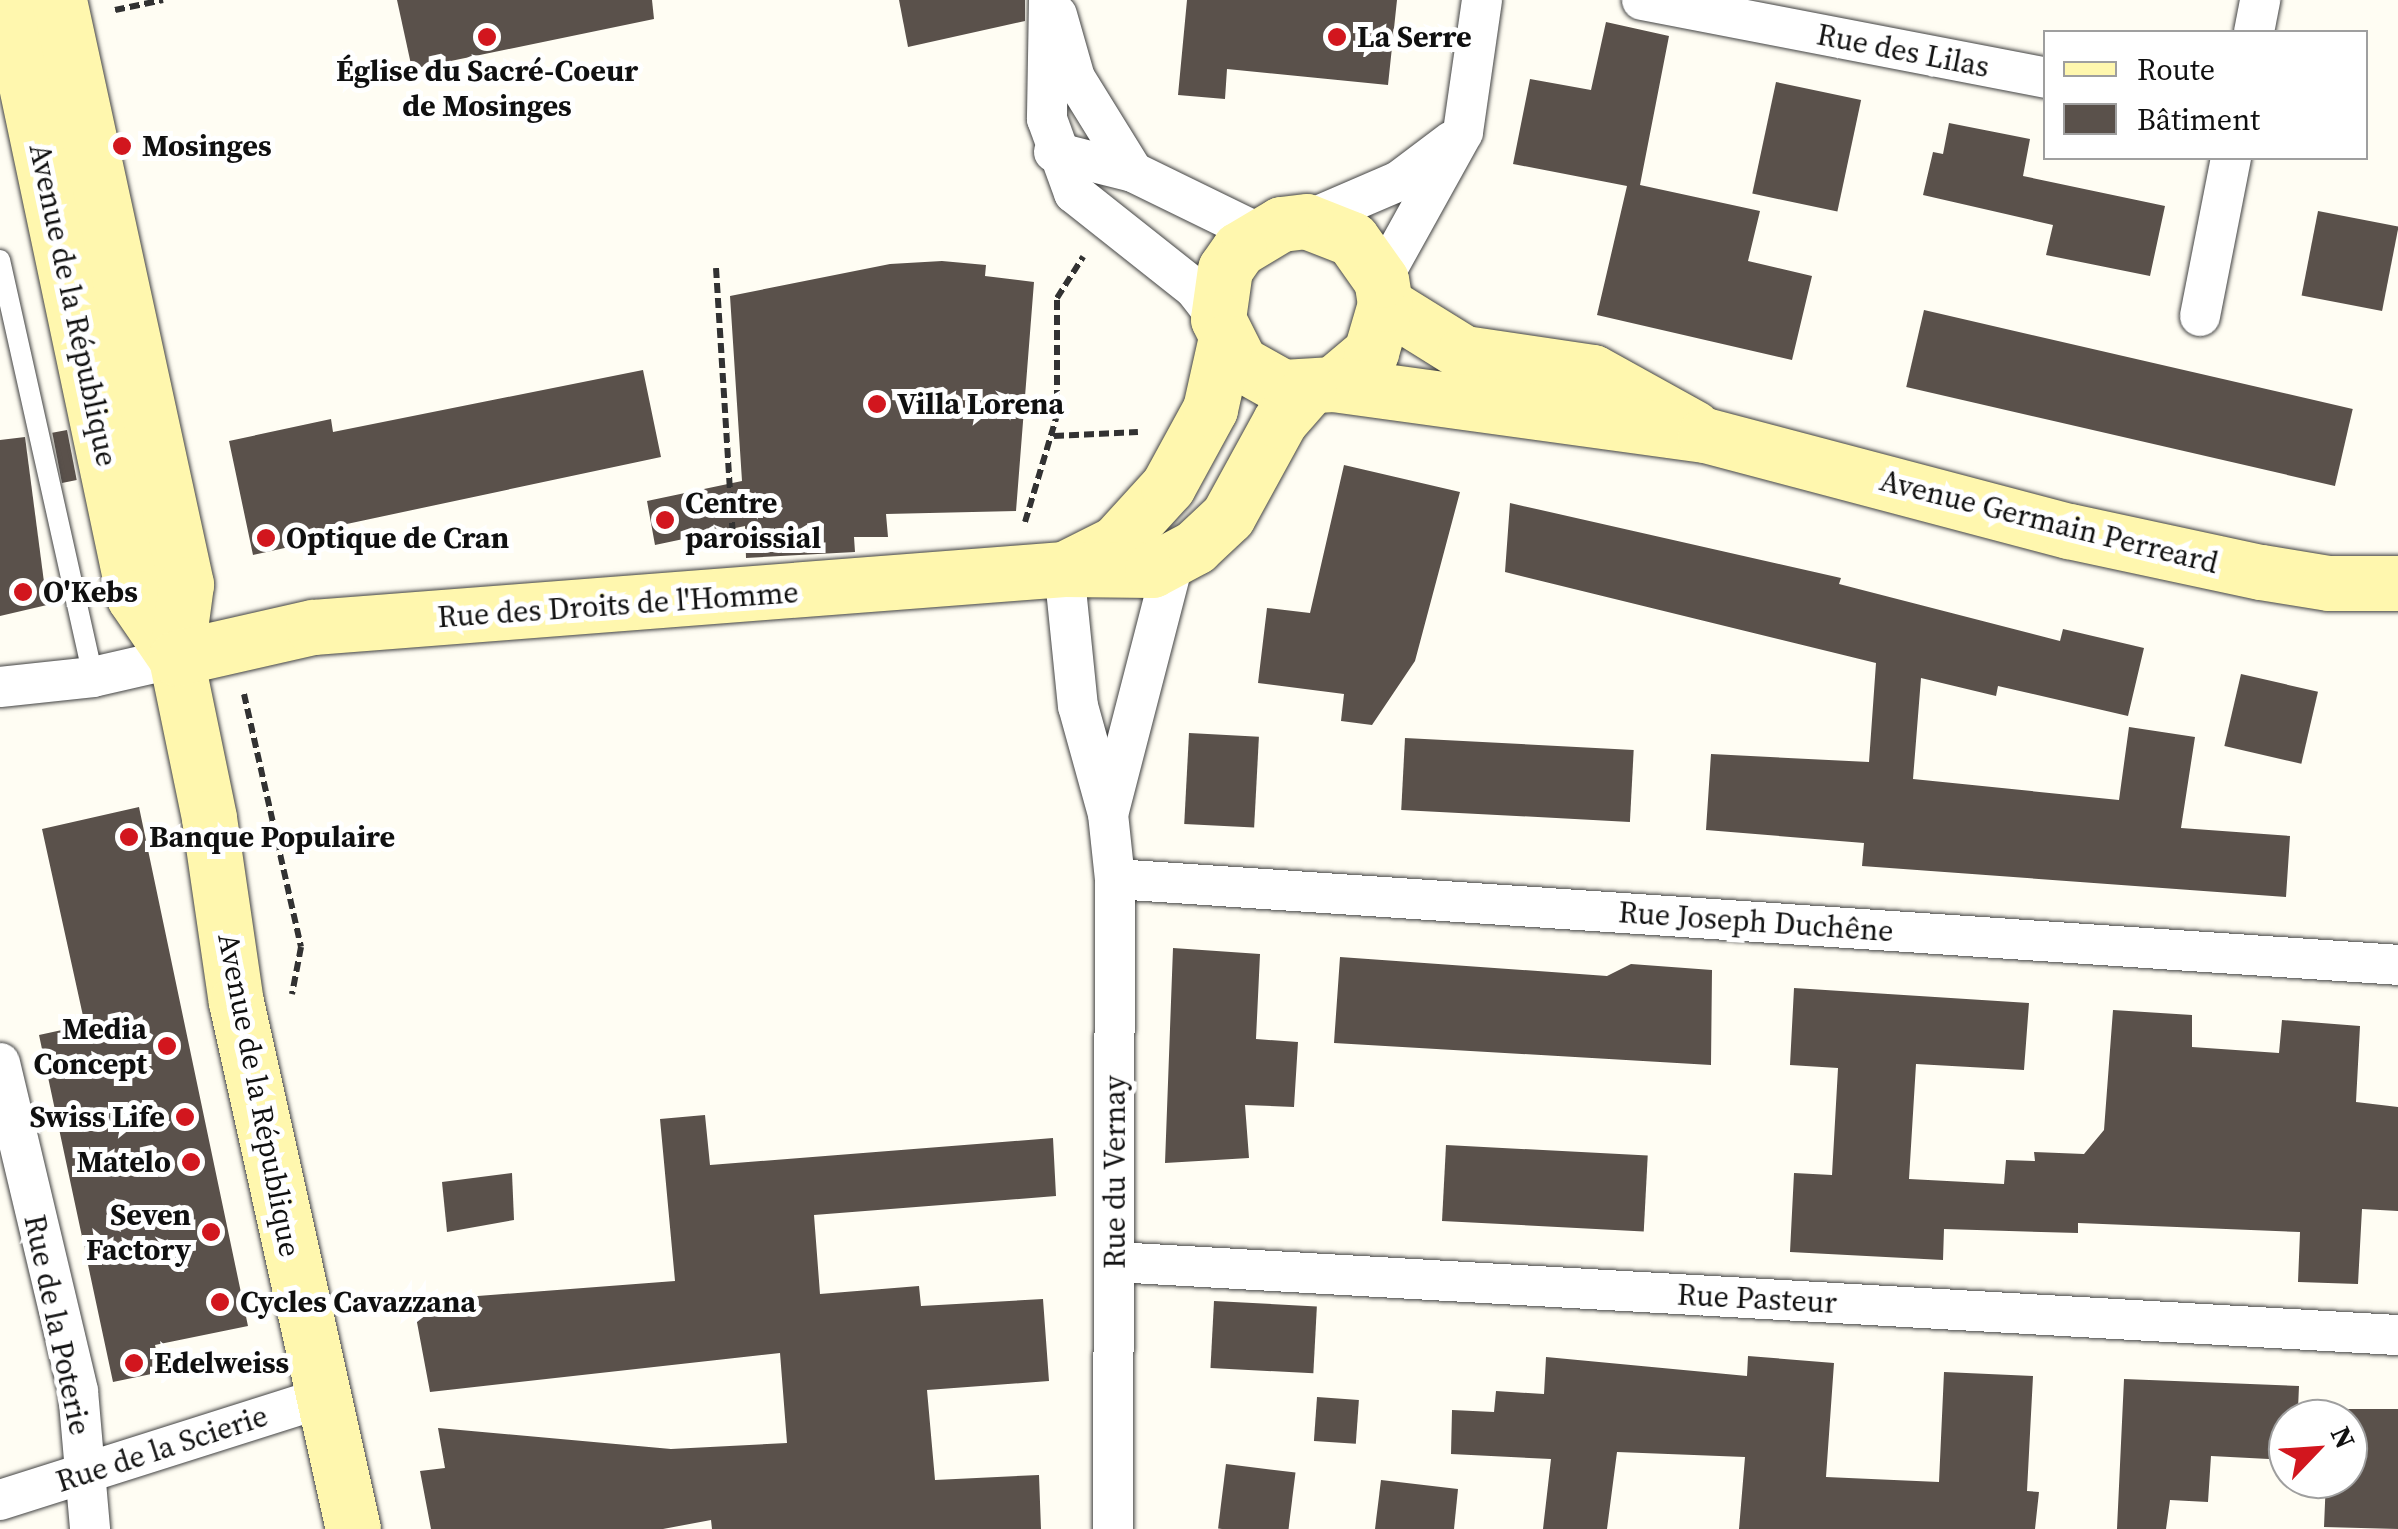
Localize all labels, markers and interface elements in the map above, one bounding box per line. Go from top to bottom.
street label: Rue des Lilas [1814,17,1992,85]
place label: La Serre [1357,19,1472,55]
marker: Église du Sacré-Coeur de Mosinges [476,26,498,48]
marker: La Serre [1326,26,1348,48]
legend [2043,30,2368,160]
text: Route [2137,49,2215,90]
place label: Église du Sacré-Coeur de Mosinges [336,53,638,124]
text: Bâtiment [2137,99,2260,140]
place label: Mosinges [142,128,272,164]
marker: Mosinges [111,135,133,157]
street label: Avenue de la République [21,141,125,469]
place label: Villa Lorena [897,386,1064,422]
marker: Villa Lorena [866,393,888,415]
street label: Avenue Germain Perreard [1876,463,2222,581]
place label: Centre paroissial [685,485,821,556]
marker: Centre paroissial [654,509,676,531]
place label: Optique de Cran [286,520,509,556]
marker: Optique de Cran [255,527,277,549]
place label: O'Kebs [43,574,138,610]
street label: Rue des Droits de l'Homme [436,574,800,636]
marker: O'Kebs [12,581,34,603]
place label: Banque Populaire [149,819,395,855]
marker: Banque Populaire [118,826,140,848]
street label: Rue Joseph Duchêne [1617,894,1895,950]
street label: Avenue de la République [210,930,308,1260]
place label: Media Concept [33,1011,147,1082]
marker: Media Concept [156,1035,178,1057]
street label: Rue du Vernay [1097,1075,1133,1269]
place label: Swiss Life [29,1099,165,1135]
marker: Swiss Life [174,1106,196,1128]
place label: Matelo [76,1144,171,1180]
marker: Matelo [180,1151,202,1173]
place label: Seven Factory [86,1197,191,1268]
street label: Rue de la Poterie [16,1212,98,1438]
marker: Seven Factory [200,1221,222,1243]
street label: Rue Pasteur [1676,1277,1838,1321]
place label: Cycles Cavazzana [240,1284,476,1320]
marker: Cycles Cavazzana [209,1291,231,1313]
place label: Edelweiss [154,1345,289,1381]
marker: Edelweiss [123,1352,145,1374]
street label: Rue de la Scierie [52,1398,272,1500]
north arrow [2268,1399,2368,1499]
text: N [2322,1420,2365,1454]

